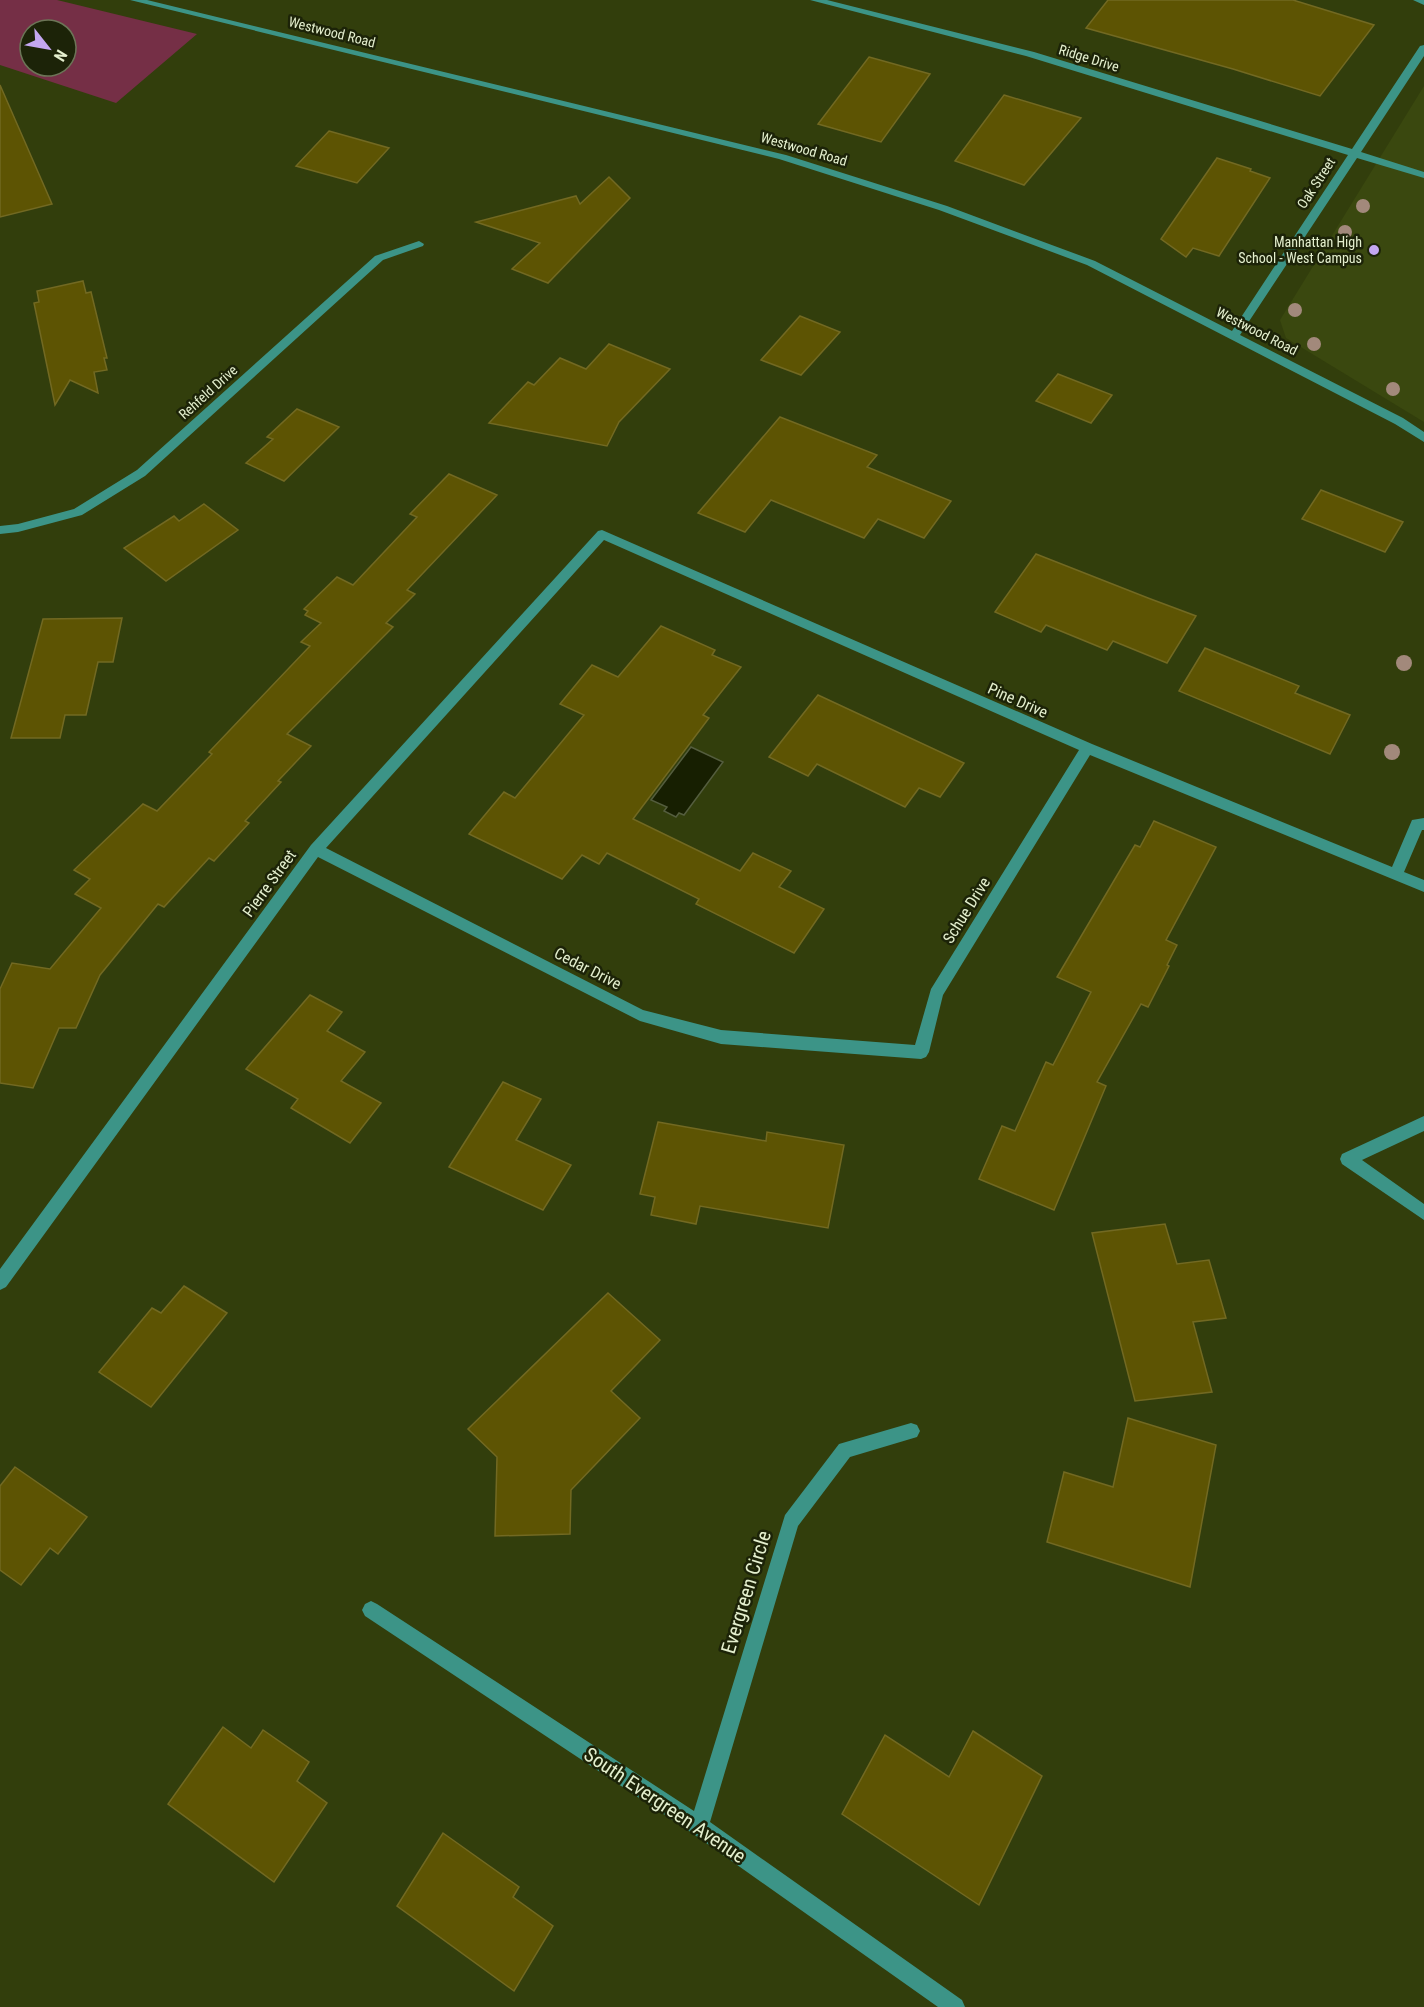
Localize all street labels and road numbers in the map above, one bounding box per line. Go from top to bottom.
street label: Westwood Road [287,13,377,51]
street label: Ridge Drive [1057,41,1121,75]
street label: Westwood Road [759,129,849,169]
street label: Oak Street [1294,155,1338,211]
street label: Westwood Road [1214,304,1300,358]
street label: Rehfeld Drive [176,361,241,422]
street label: Pine Drive [985,679,1051,722]
street label: Pierre Street [239,846,300,921]
street label: Schue Drive [939,874,994,947]
street label: Cedar Drive [551,943,624,993]
street label: Evergreen Circle [716,1528,776,1656]
street label: South Evergreen Avenue [580,1742,750,1868]

